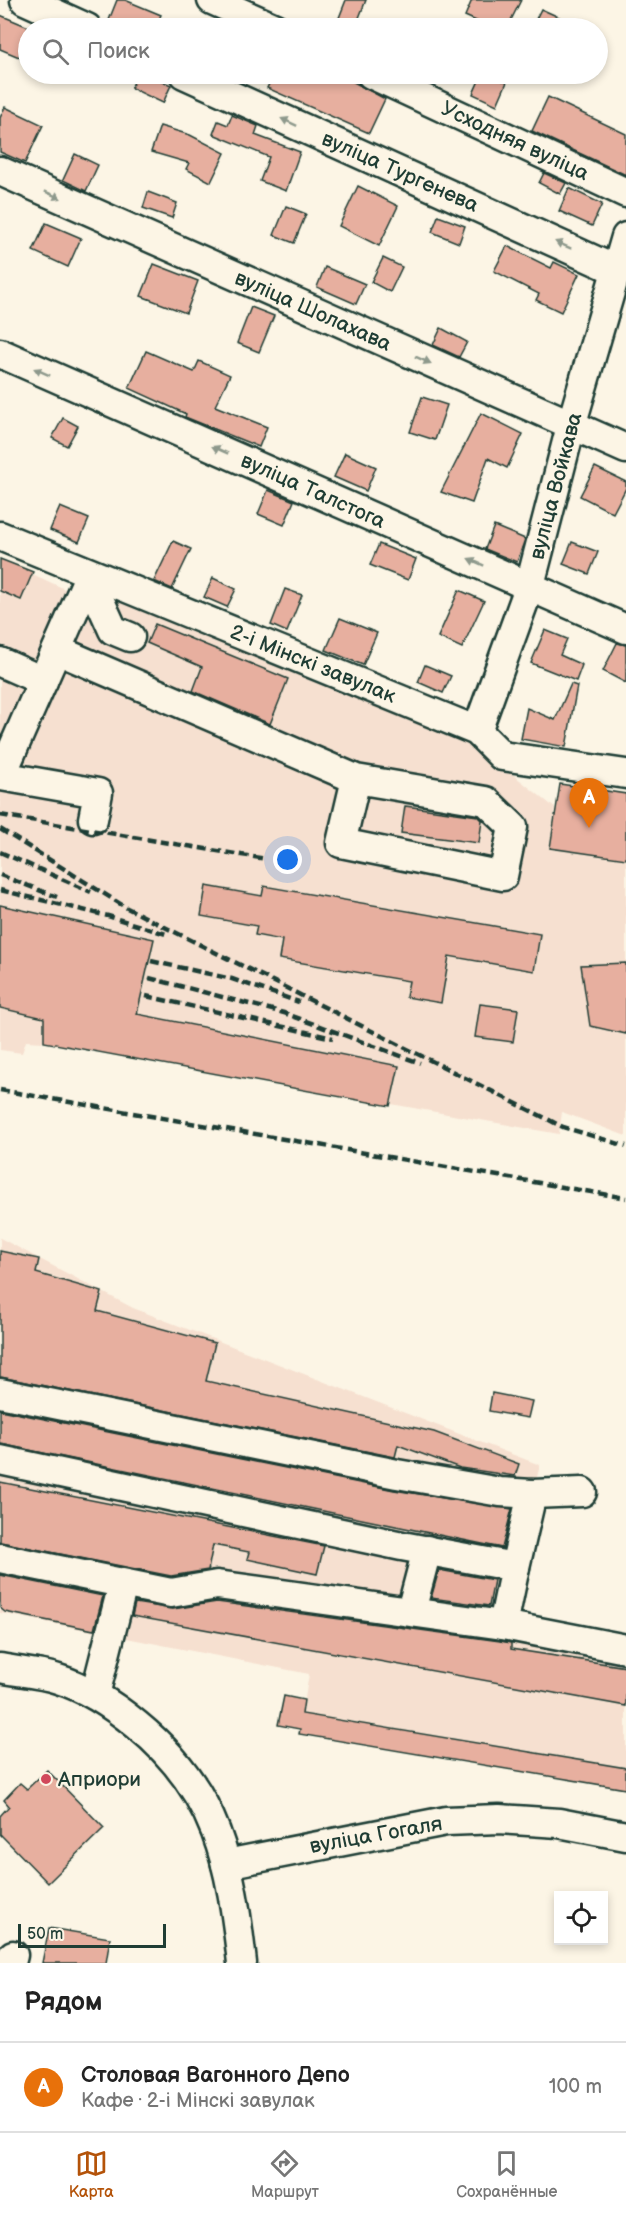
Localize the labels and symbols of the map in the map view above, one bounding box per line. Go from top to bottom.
street label: Усходняя вуліца [437,96,593,186]
one-way arrow [280,117,298,127]
street label: вуліца Тургенева [318,126,483,218]
one-way arrow [45,190,63,200]
one-way arrow [554,241,571,250]
street label: вуліца Шолахава [231,265,396,357]
one-way arrow [415,355,433,365]
one-way arrow [32,367,50,377]
street label: вуліца Войкава [524,409,588,562]
one-way arrow [211,445,229,455]
street label: вуліца Талстога [237,448,390,534]
one-way arrow [467,557,485,566]
street label: 2-і Мінскі завулак [226,619,400,709]
pin: A [570,778,608,828]
your location [273,845,302,874]
place label: Априори [57,1767,141,1792]
marker: Априори [39,1772,53,1786]
street label: вуліца Гогаля [308,1811,444,1859]
scale bar [18,1921,166,1948]

